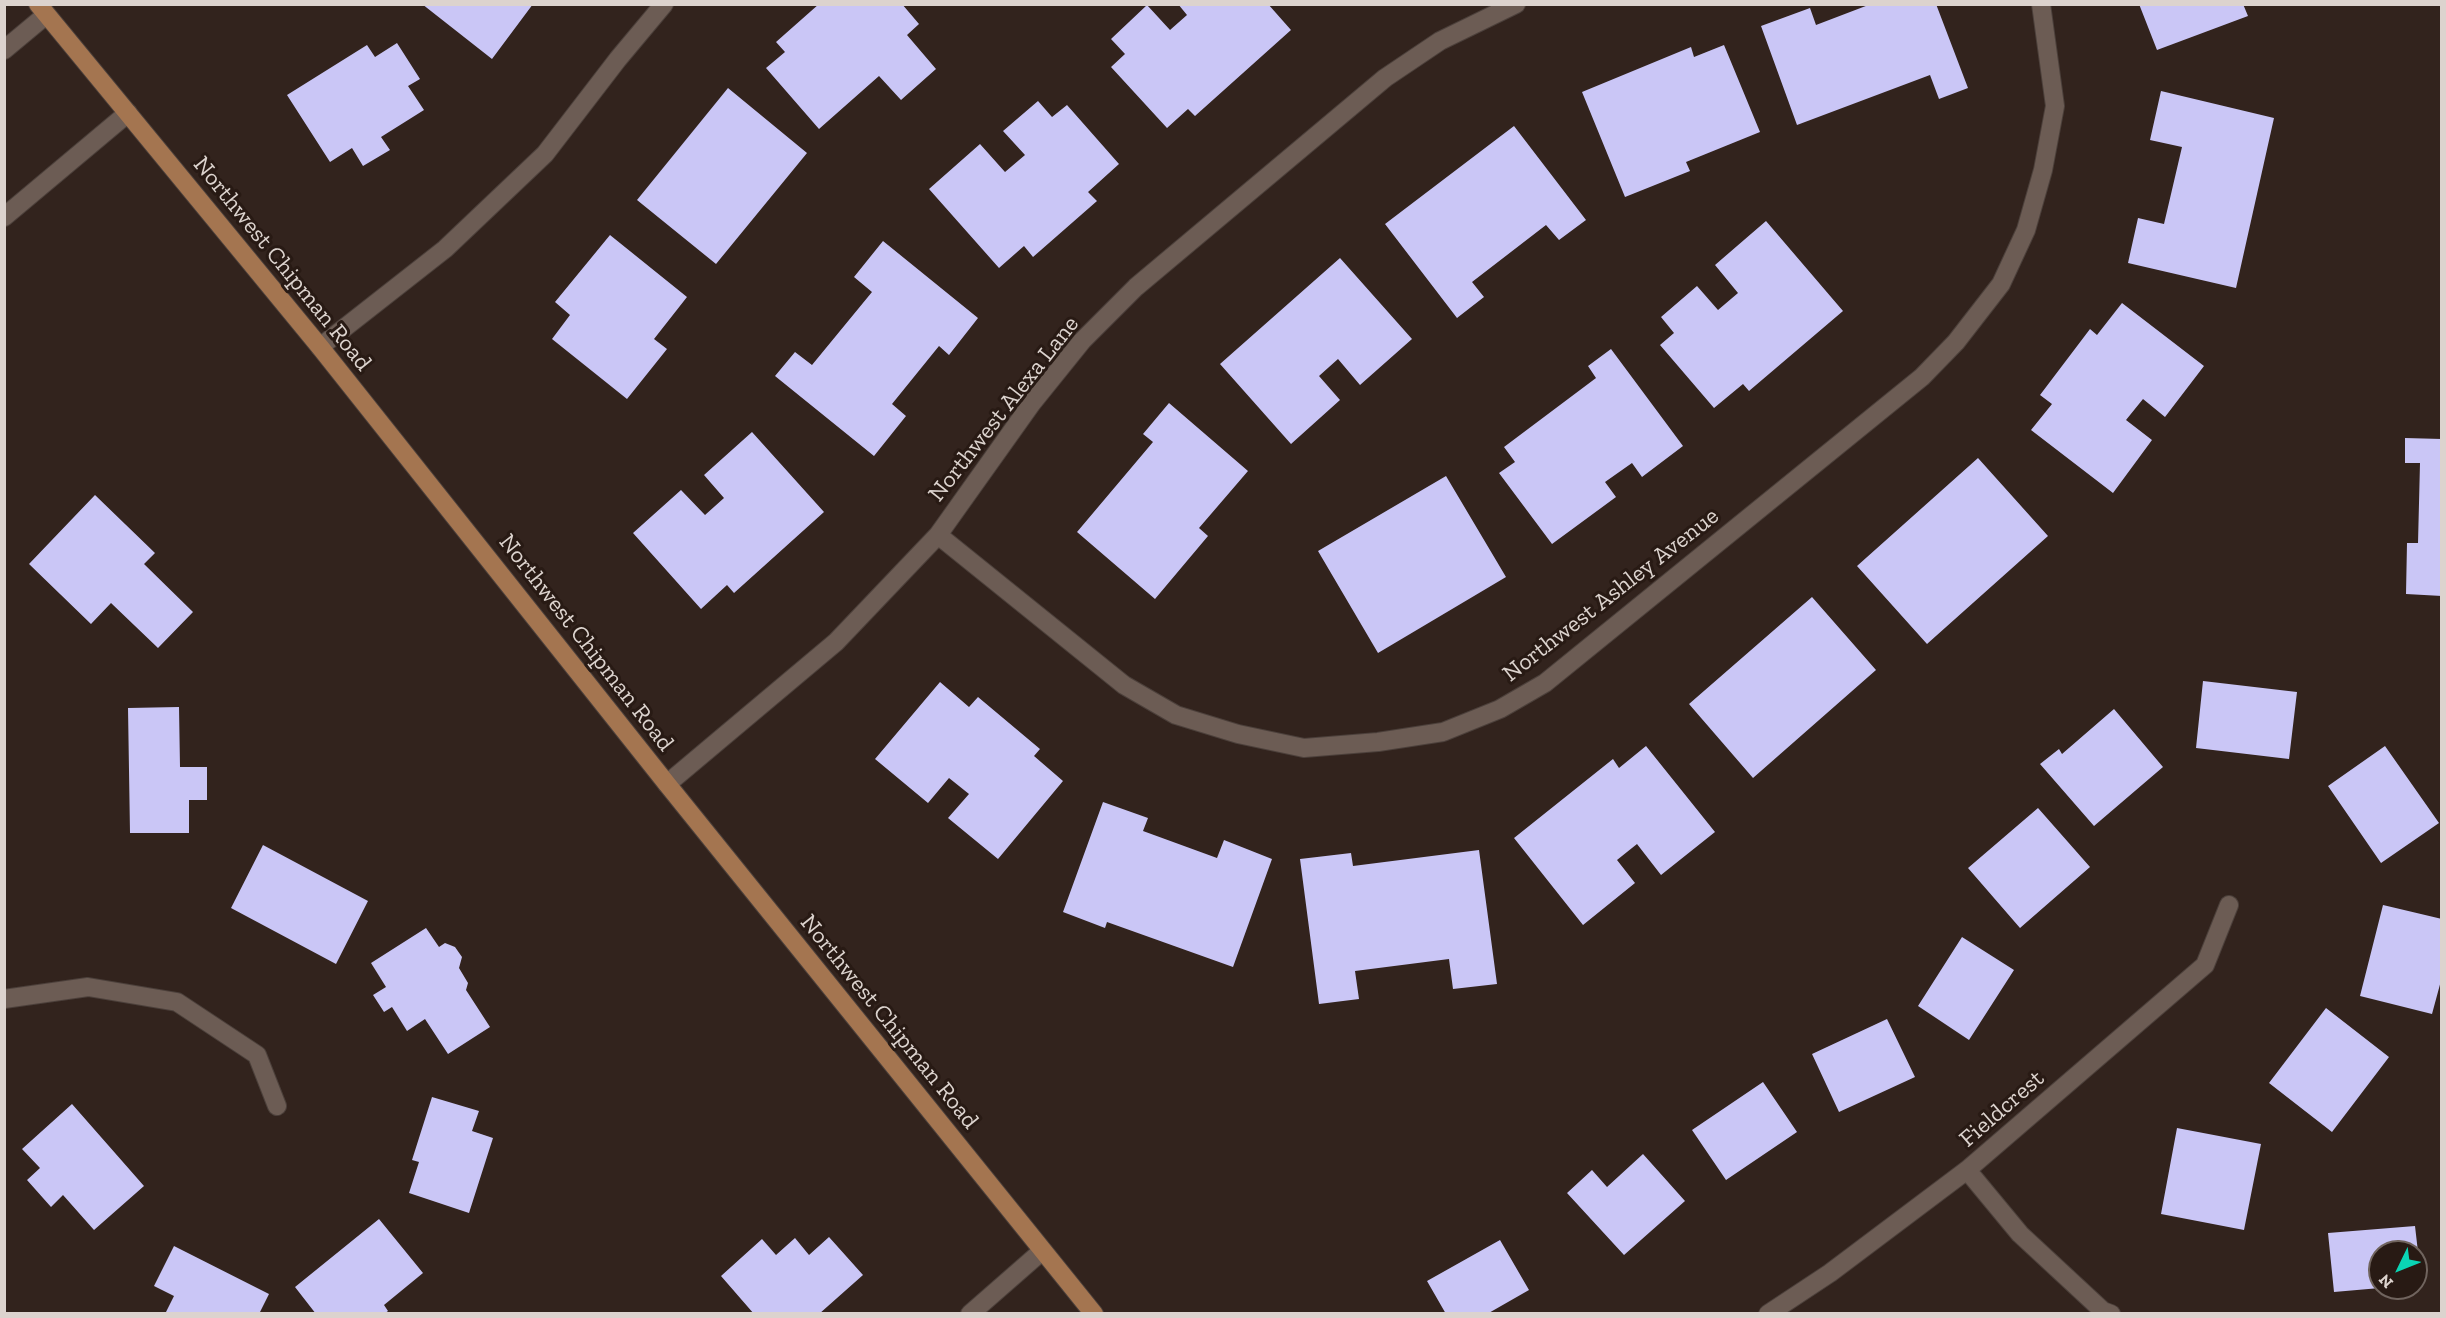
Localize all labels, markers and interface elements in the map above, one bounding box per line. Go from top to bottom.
street label: Northwest Chipman Road [187,151,377,377]
street label: Northwest Alexa Lane [923,310,1085,508]
street label: Northwest Ashley Avenue [1497,502,1725,688]
street label: Northwest Chipman Road [492,529,680,757]
street label: Northwest Chipman Road [794,909,984,1135]
street label: Fieldcrest [1954,1064,2050,1154]
north arrow [2368,1240,2428,1300]
text: N [2375,1270,2397,1292]

